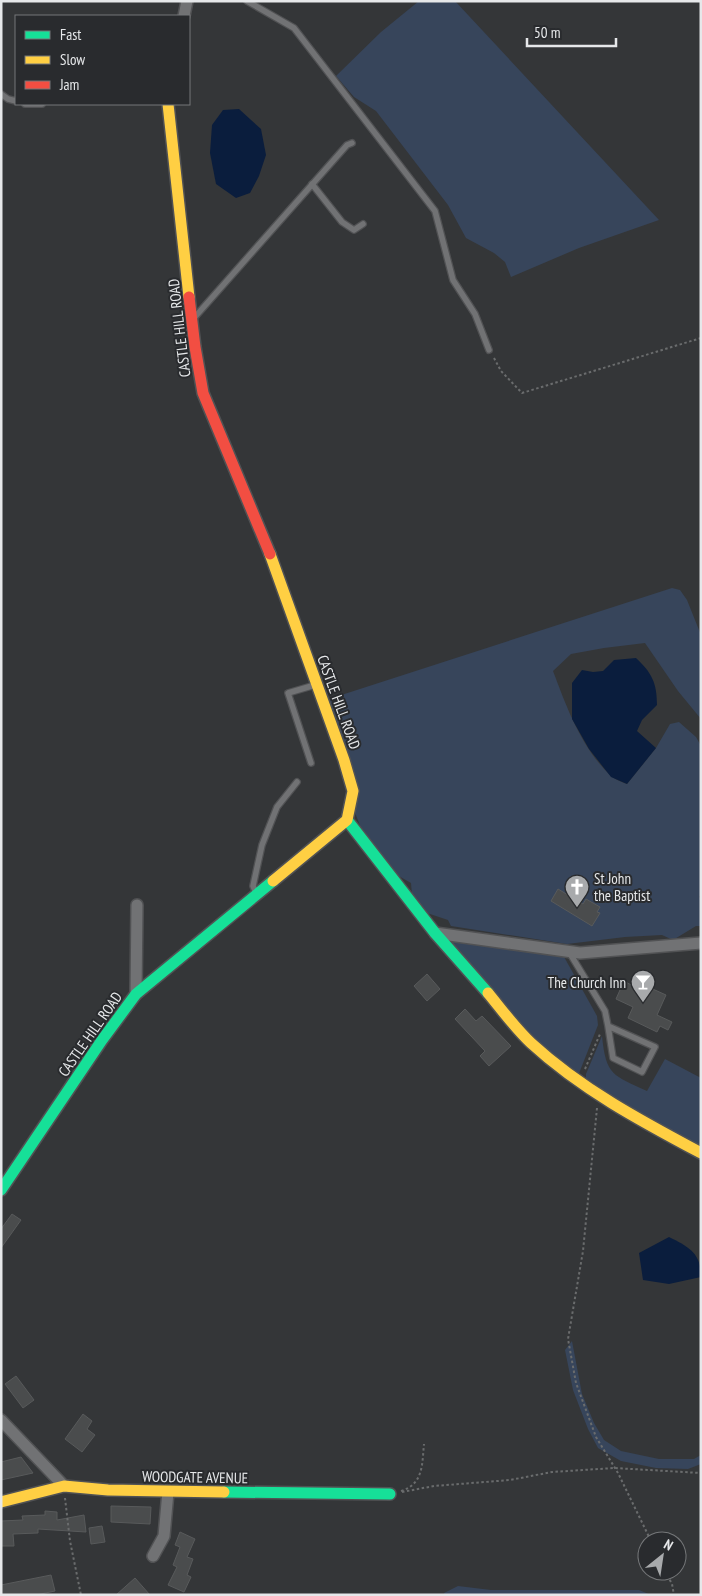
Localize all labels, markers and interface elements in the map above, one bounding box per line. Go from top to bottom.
legend [15,15,190,105]
scale bar [527,15,616,47]
text: 50 m [534,23,560,42]
text: Fast [60,25,81,44]
text: Slow [60,50,85,69]
text: Jam [59,75,79,94]
street label: CASTLE HILL ROAD [164,278,194,378]
street label: CASTLE HILL ROAD [313,652,365,752]
place label: St John the Baptist [594,869,650,905]
church icon: St John the Baptist [564,874,590,908]
bar icon: The Church Inn [630,969,656,1003]
place label: The Church Inn [547,973,626,992]
street label: CASTLE HILL ROAD [54,988,126,1080]
street label: WOODGATE AVENUE [142,1467,248,1487]
north arrow [637,1531,687,1581]
text: N [661,1535,676,1554]

